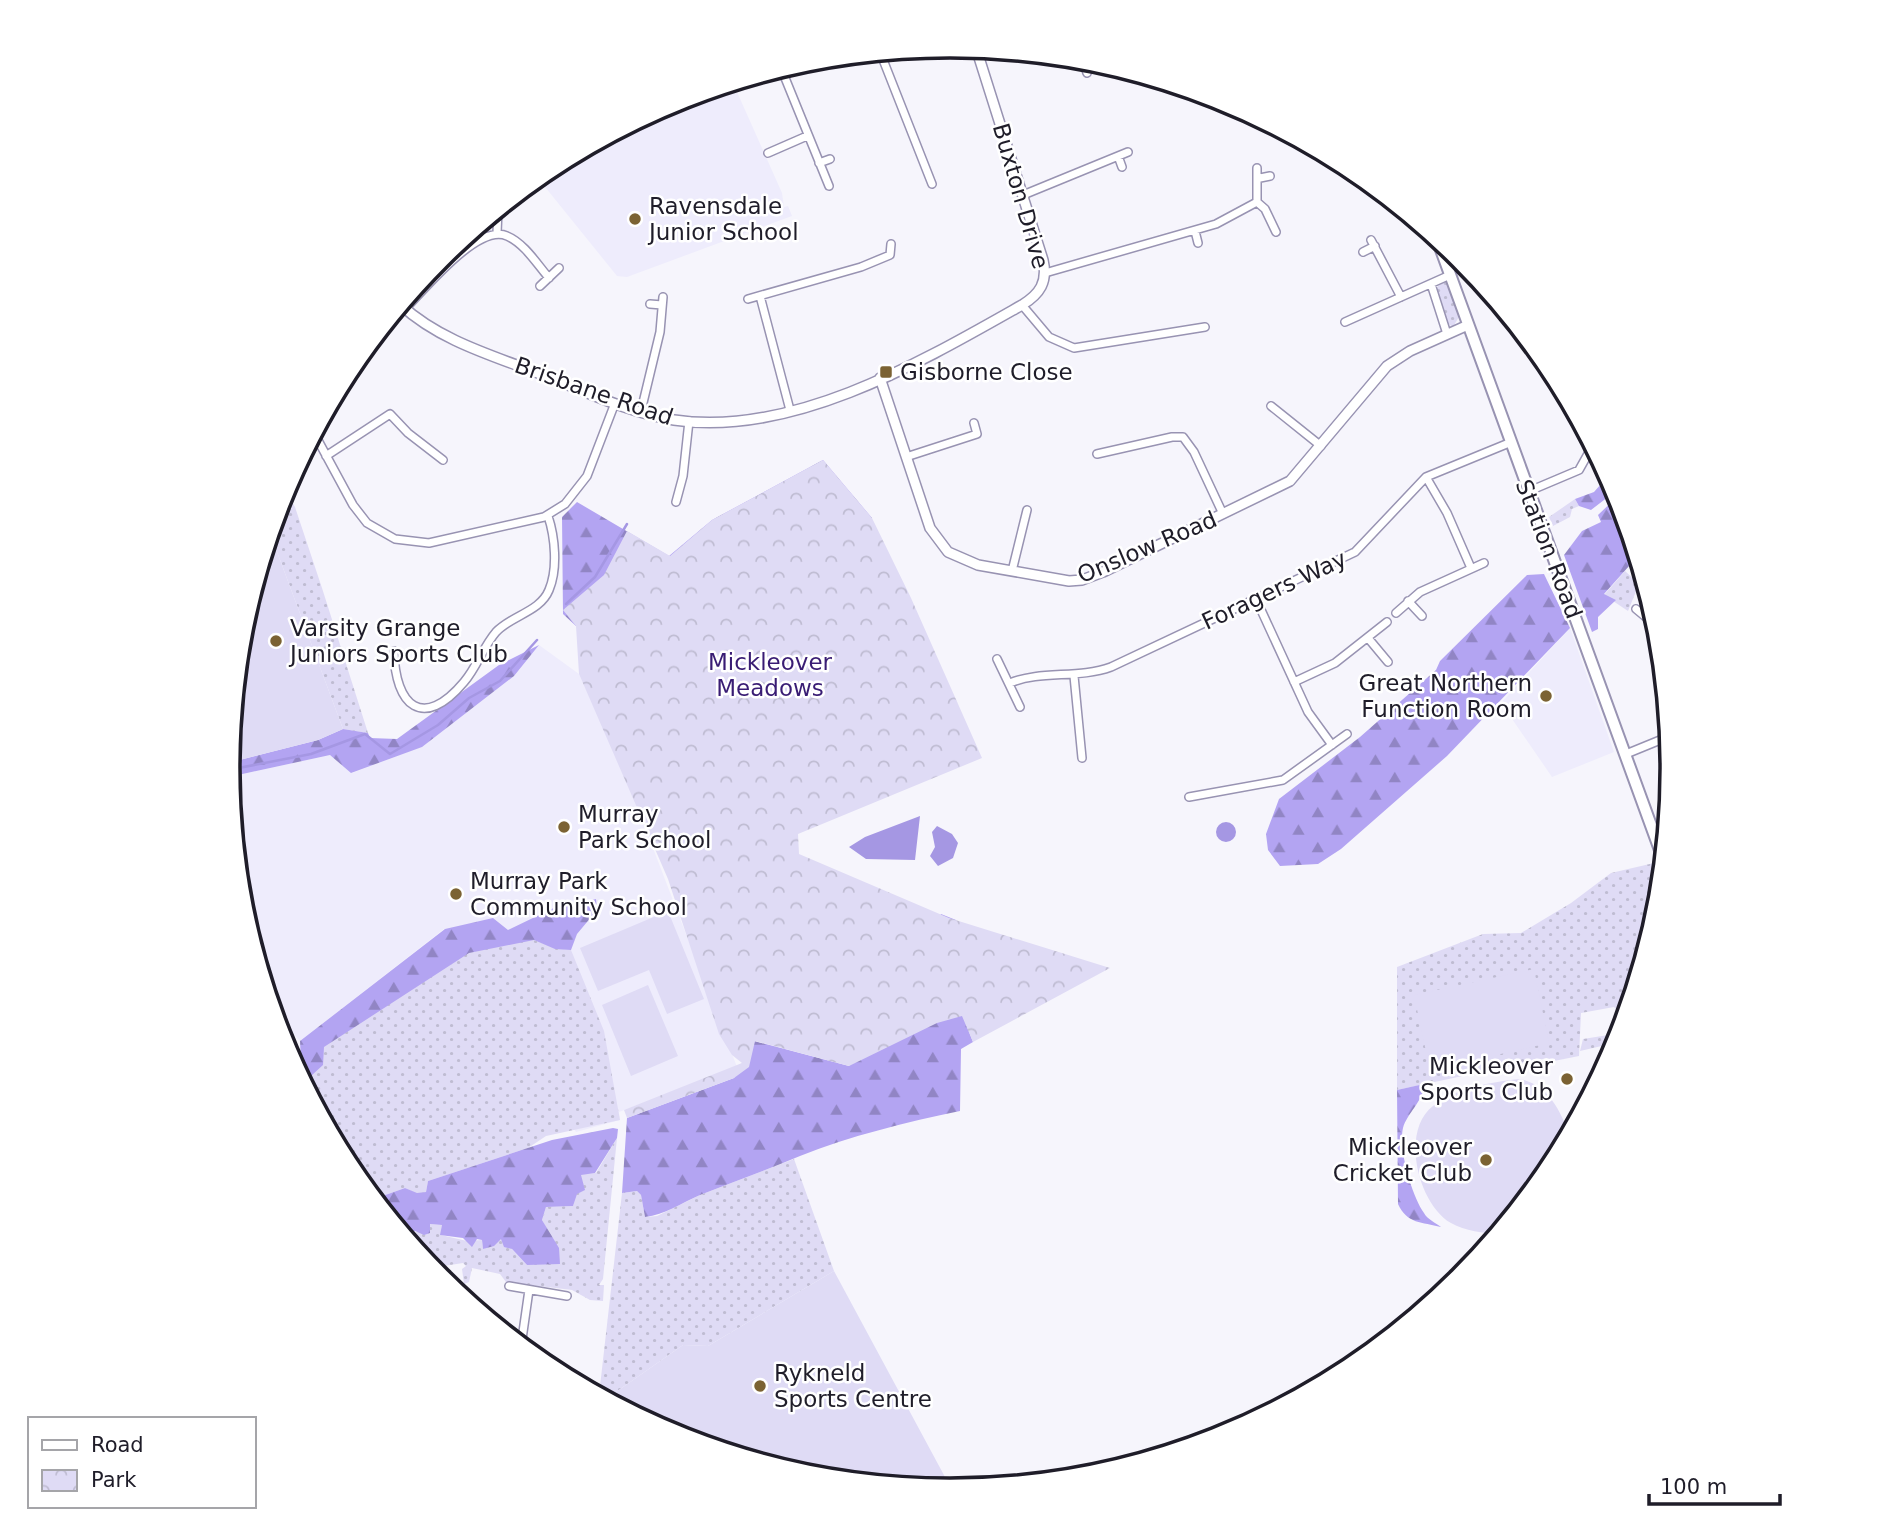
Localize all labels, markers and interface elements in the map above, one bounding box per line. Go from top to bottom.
street label: Buxton Drive [988,120,1054,272]
place label: Ravensdale Junior School [647,193,799,245]
marker: Ravensdale Junior School [627,211,643,227]
street label: Brisbane Road [511,352,677,430]
place label: Gisborne Close [900,359,1073,385]
marker: Gisborne Close [878,364,894,380]
street label: Station Road [1511,476,1587,622]
street label: Onslow Road [1073,506,1221,588]
street label: Foragers Way [1198,545,1350,635]
place label: Varsity Grange Juniors Sports Club [288,615,508,667]
marker: Varsity Grange Juniors Sports Club [268,633,284,649]
park label: Mickleover Meadows [708,649,833,701]
place label: Great Northern Function Room [1359,670,1532,722]
marker: Great Northern Function Room [1538,688,1554,704]
place label: Murray Park School [578,801,711,853]
marker: Murray Park School [556,819,572,835]
place label: Murray Park Community School [470,868,687,920]
marker: Murray Park Community School [448,886,464,902]
place label: Mickleover Sports Club [1420,1053,1554,1105]
marker: Mickleover Sports Club [1559,1071,1575,1087]
place label: Mickleover Cricket Club [1333,1134,1473,1186]
marker: Mickleover Cricket Club [1478,1152,1494,1168]
place label: Rykneld Sports Centre [774,1360,932,1412]
marker: Rykneld Sports Centre [752,1378,768,1394]
legend [28,1417,256,1508]
text: Road [91,1433,144,1457]
scale bar [1649,1462,1780,1506]
text: Park [91,1468,137,1492]
text: 100 m [1660,1475,1727,1499]

